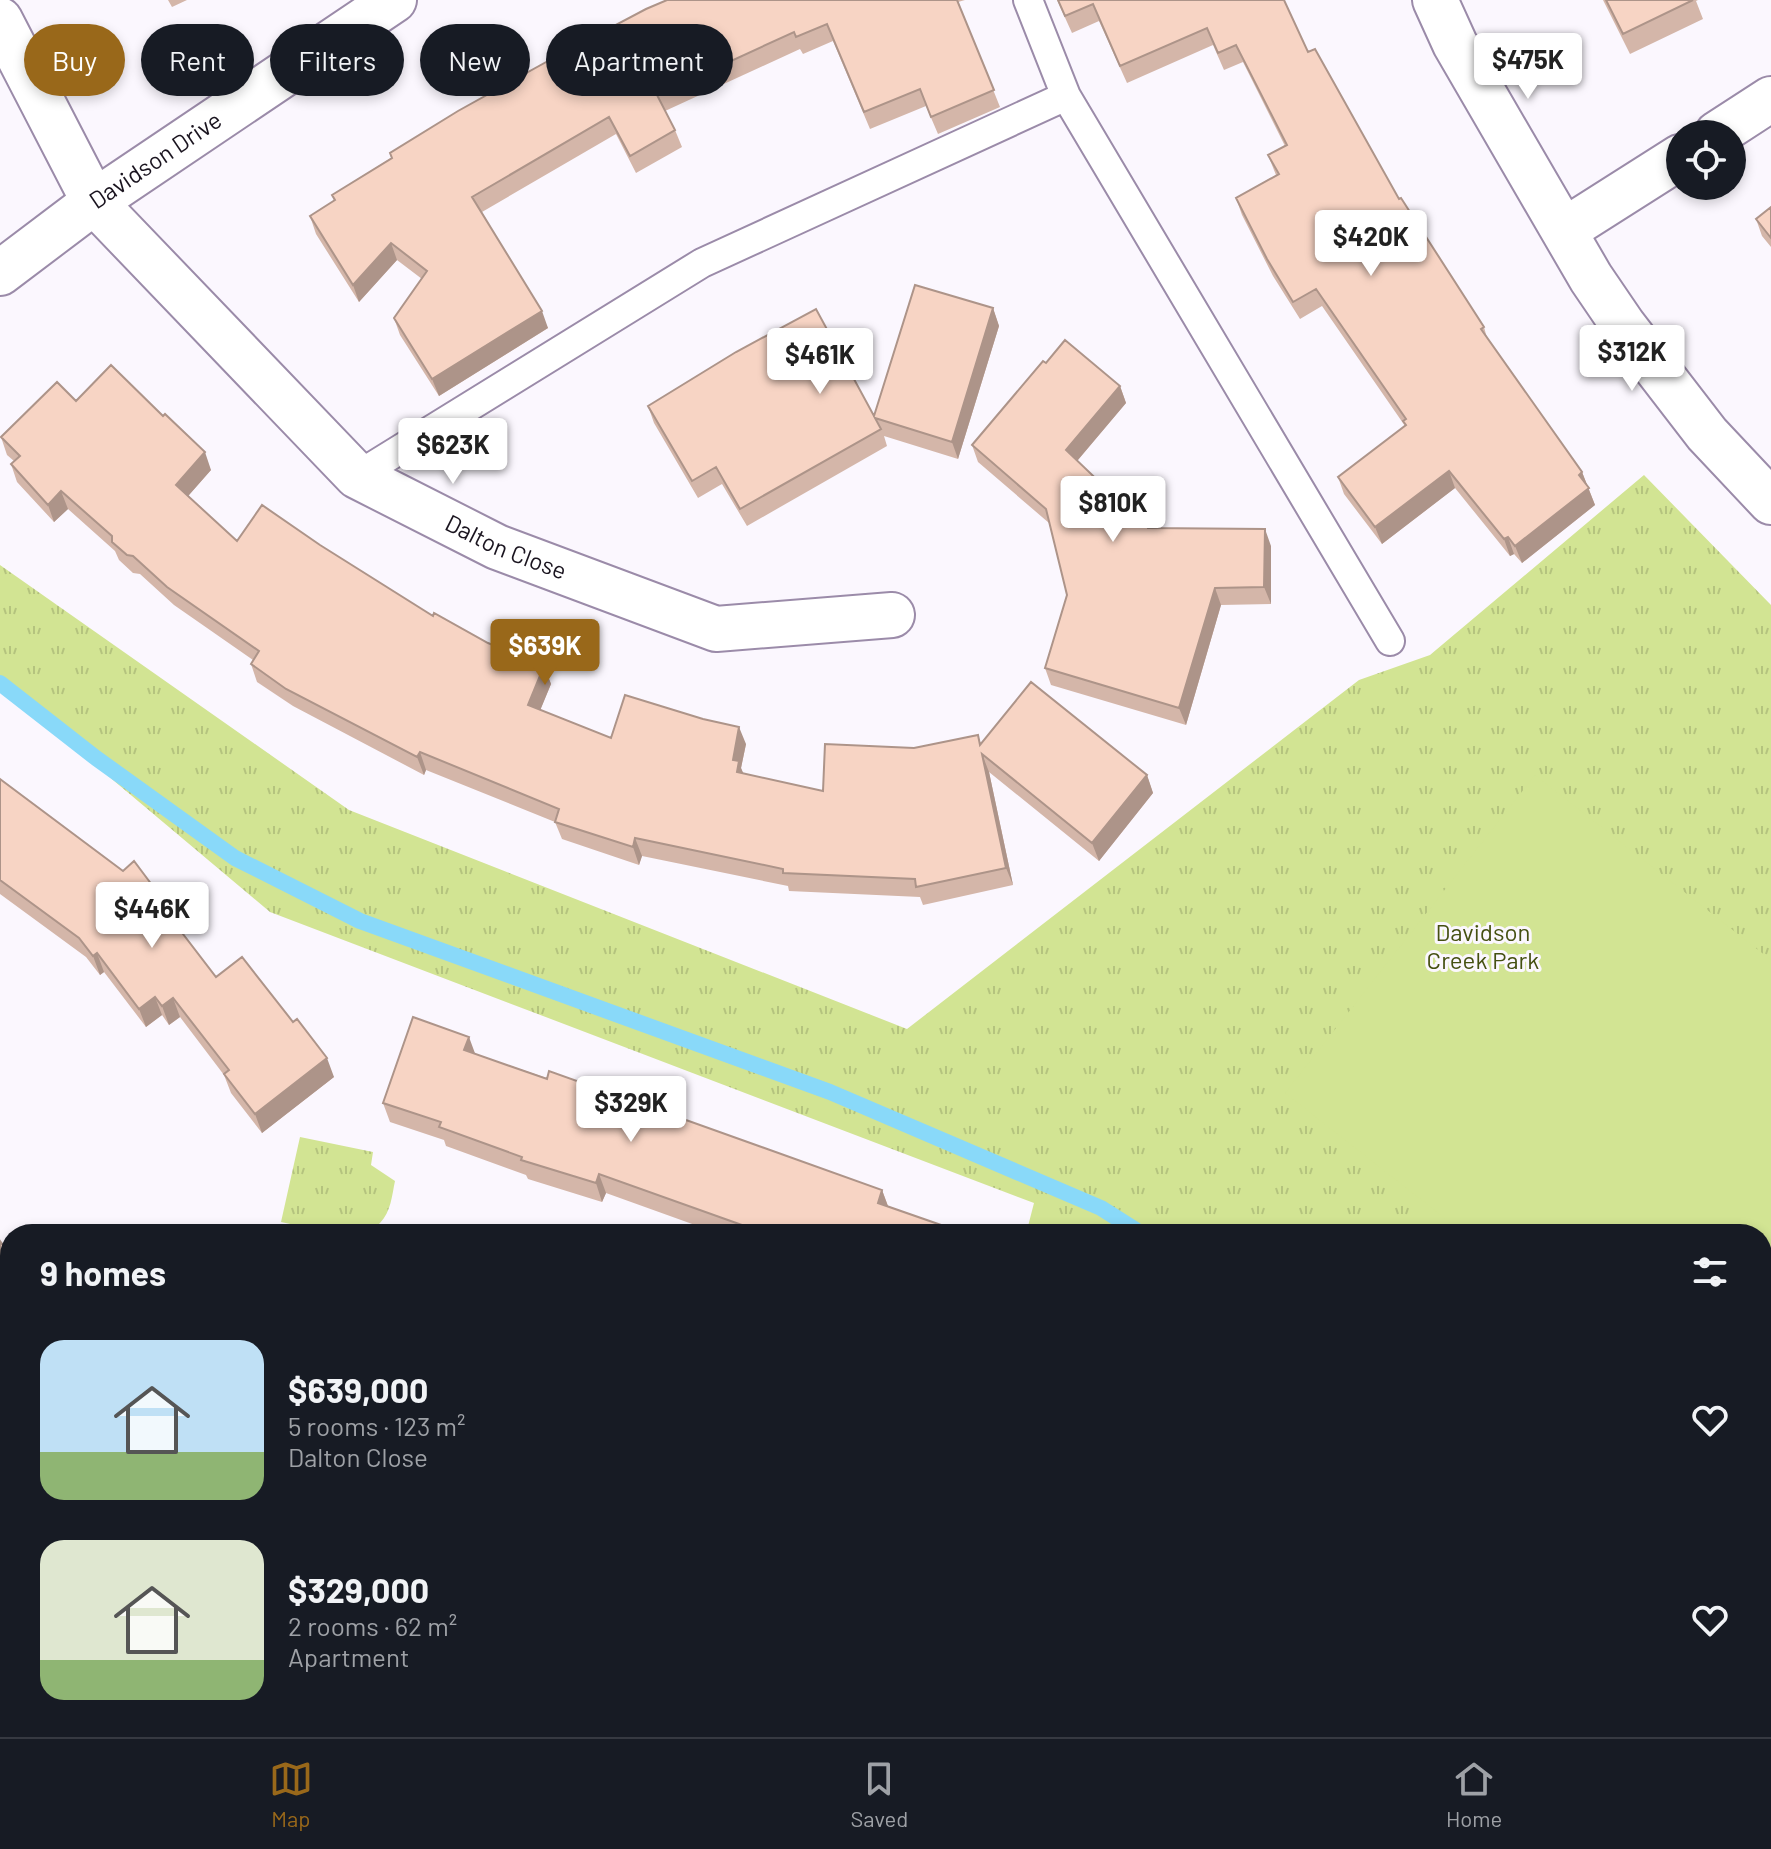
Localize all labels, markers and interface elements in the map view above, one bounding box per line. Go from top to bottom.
chip: Buy [24,24,125,96]
chip: Rent [141,24,254,96]
chip: Filters [270,24,404,96]
chip: New [420,24,530,96]
chip: Apartment [546,24,733,96]
pin: $475K [1472,33,1584,101]
text: $475K [1492,43,1564,74]
street label: Davidson Drive [83,104,226,214]
map controls [1666,120,1746,200]
button: locate [1666,120,1746,200]
pin: $420K [1315,210,1427,278]
text: $420K [1333,220,1409,251]
pin: $312K [1576,325,1688,393]
pin: $461K [764,328,876,396]
text: $312K [1598,335,1666,366]
text: $461K [785,338,855,369]
pin: $623K [397,418,509,486]
text: $623K [416,428,490,459]
pin: $810K [1057,476,1169,544]
text: $810K [1079,486,1147,517]
street label: Dalton Close [441,507,571,585]
pin: $639K [489,619,601,687]
text: $639K [509,629,581,660]
pin: $446K [96,882,208,950]
text: $446K [114,892,190,923]
park label: Davidson Creek Park [1427,917,1539,974]
pin: $329K [575,1076,687,1144]
text: $329K [594,1086,668,1117]
icon: filters [1688,1250,1732,1294]
text: 9 homes [40,1252,166,1293]
text: $639,000 [288,1369,428,1410]
icon: home [104,1372,200,1468]
icon: heart [1688,1398,1732,1442]
text: 5 rooms · 123 m² [288,1410,466,1441]
text: Dalton Close [288,1441,428,1472]
text: $329,000 [288,1569,429,1610]
icon: home [104,1572,200,1668]
icon: heart [1688,1598,1732,1642]
text: 2 rooms · 62 m² [288,1610,457,1641]
text: Apartment [288,1641,409,1672]
tab: Map [269,1757,313,1831]
tab: Saved [851,1757,908,1831]
tab: Home [1446,1757,1502,1831]

